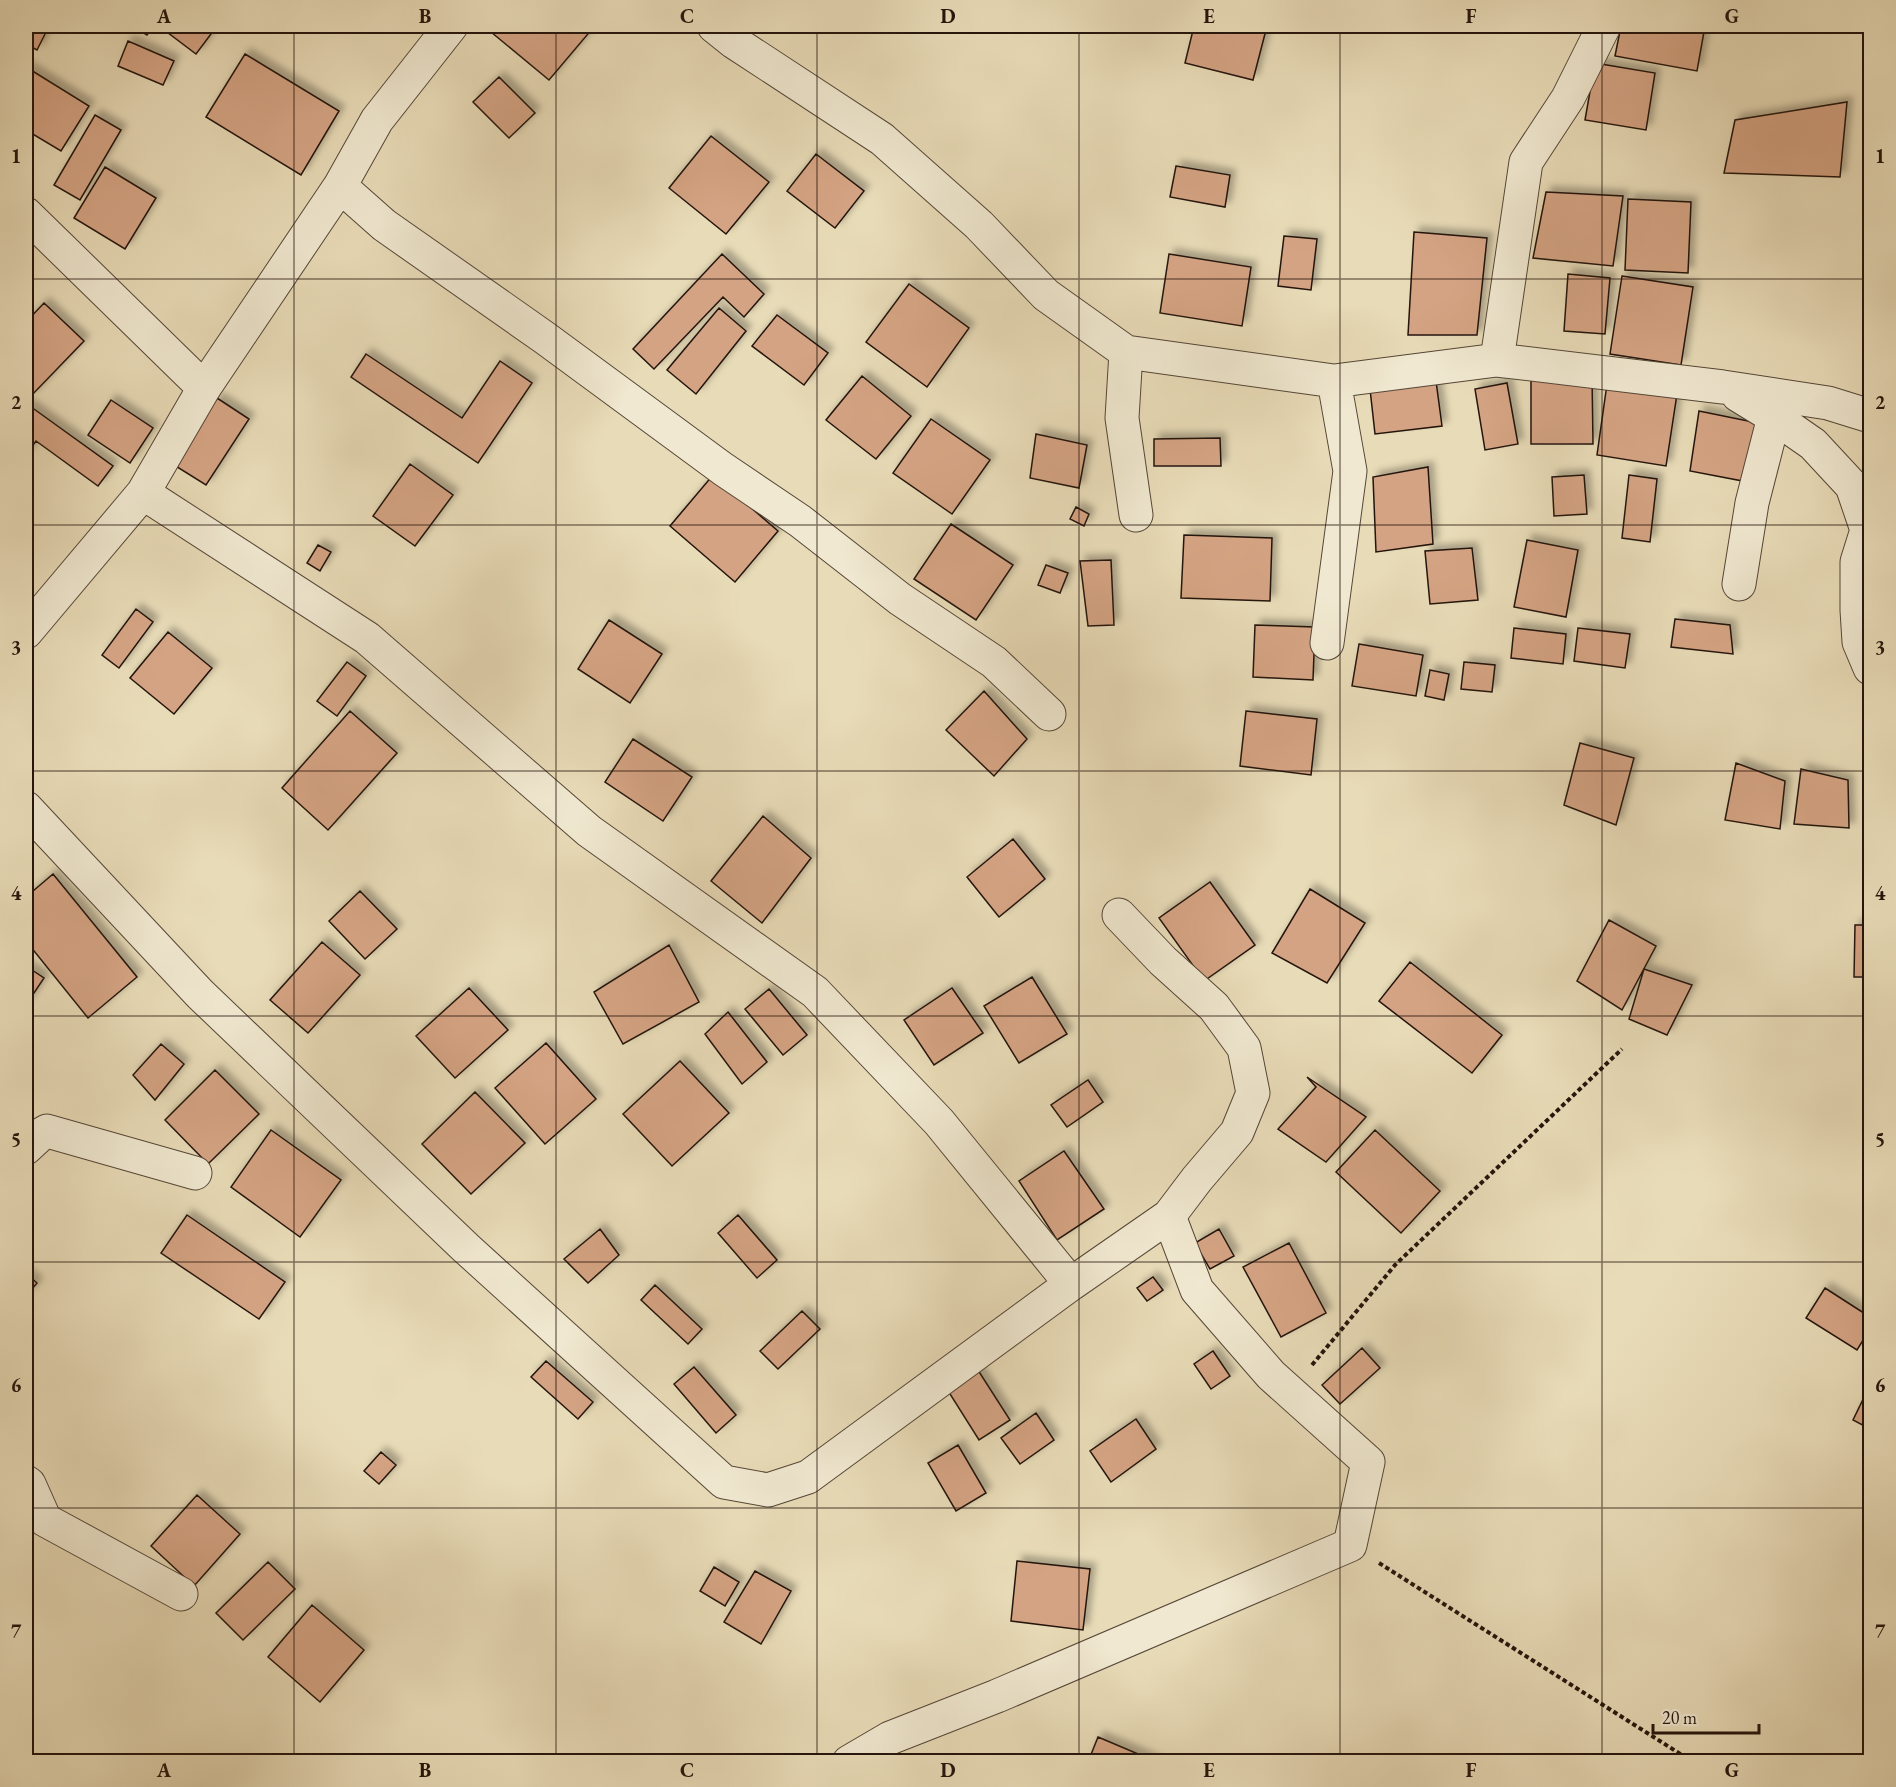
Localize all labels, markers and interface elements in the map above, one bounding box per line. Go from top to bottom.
text: A [156,3,172,29]
text: B [419,3,431,29]
text: C [680,3,694,29]
text: D [940,3,956,29]
text: E [1203,3,1215,29]
text: F [1466,3,1477,29]
text: G [1725,3,1739,29]
text: 1 [11,143,21,169]
text: 1 [1875,143,1885,169]
text: 2 [11,389,22,415]
text: 2 [1875,389,1886,415]
text: 3 [11,634,21,660]
text: 3 [1875,634,1885,660]
text: 4 [11,880,22,906]
text: 4 [1875,880,1886,906]
text: 5 [11,1126,21,1152]
text: 5 [1875,1126,1885,1152]
text: 6 [11,1372,22,1398]
text: 6 [1875,1372,1886,1398]
text: 7 [11,1618,22,1644]
text: 7 [1875,1618,1886,1644]
scale bar [1653,1697,1760,1735]
text: 20 m [1662,1706,1697,1729]
text: A [156,1757,172,1783]
text: B [419,1757,431,1783]
text: C [680,1757,694,1783]
text: D [940,1757,956,1783]
text: E [1203,1757,1215,1783]
text: F [1466,1757,1477,1783]
text: G [1725,1757,1739,1783]

